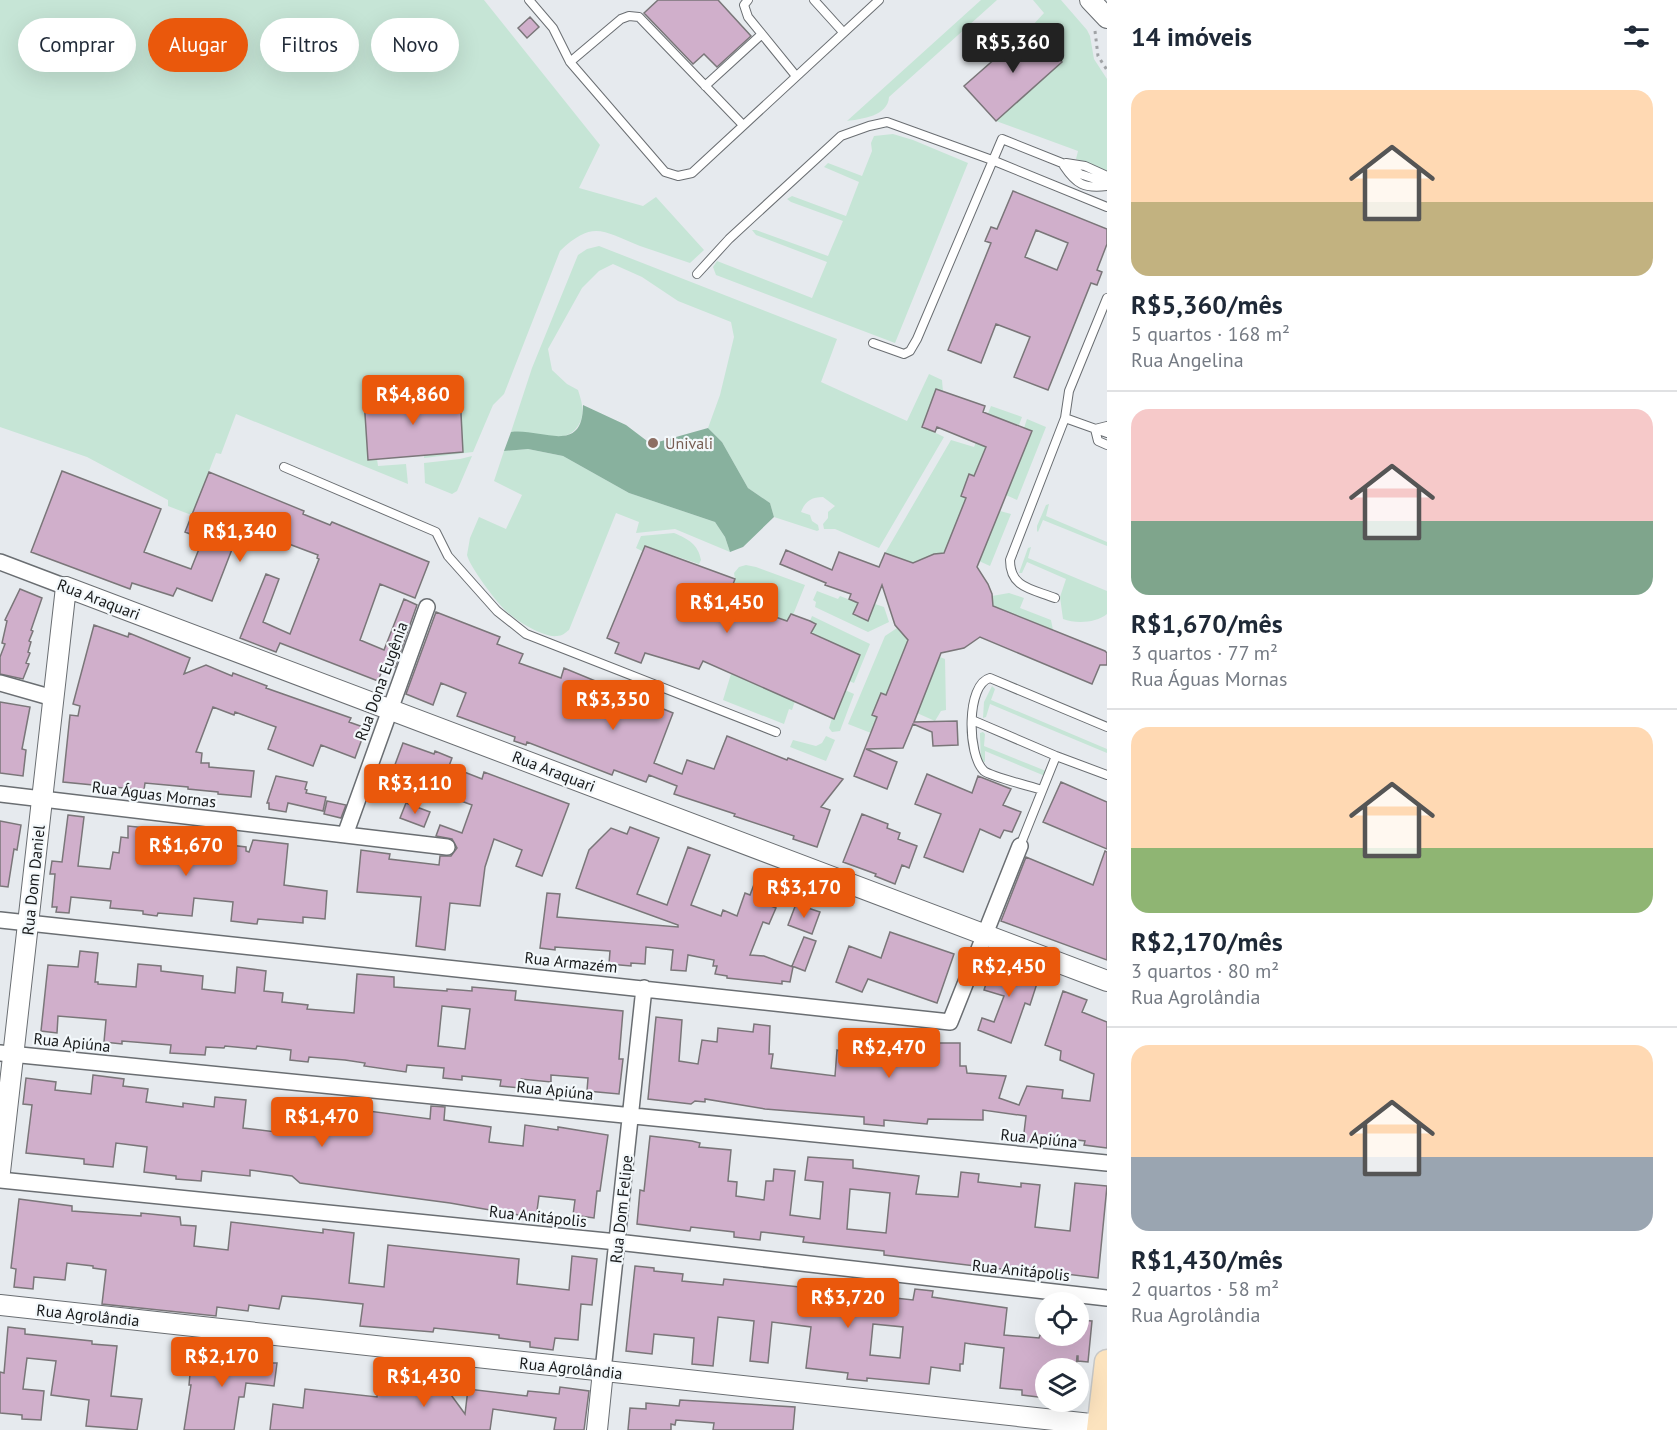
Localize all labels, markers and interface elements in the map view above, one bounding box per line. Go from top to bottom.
chip: Comprar [18,18,136,72]
chip: Alugar [148,18,248,72]
chip: Filtros [260,18,359,72]
chip: Novo [371,18,459,72]
text: 14 imóveis [1131,20,1252,53]
icon: filters [1620,20,1653,53]
pin: R$5,360 [958,23,1068,74]
text: R$5,360 [976,29,1050,55]
icon: home [1338,129,1446,237]
text: R$5,360/mês [1131,288,1283,321]
text: 5 quartos · 168 m² [1131,321,1290,347]
text: Rua Angelina [1131,347,1244,373]
pin: R$4,860 [358,375,468,426]
text: R$4,860 [376,381,450,407]
place label: Univali [665,433,713,453]
marker: Univali [646,436,660,450]
icon: home [1338,448,1446,556]
pin: R$1,340 [185,512,295,563]
text: R$1,340 [203,518,277,544]
street label: Rua Araquari [55,574,143,624]
pin: R$1,450 [672,583,782,634]
text: R$1,450 [690,589,764,615]
text: R$1,670/mês [1131,607,1283,640]
street label: Rua Dona Eugênia [350,619,412,743]
text: 3 quartos · 77 m² [1131,640,1278,666]
text: Rua Águas Mornas [1131,666,1287,692]
pin: R$3,350 [558,680,668,731]
text: R$3,350 [576,686,650,712]
street label: Rua Araquari [510,746,598,796]
pin: R$3,110 [360,764,470,815]
icon: home [1338,766,1446,874]
text: R$3,110 [378,770,452,796]
street label: Rua Águas Mornas [91,776,218,812]
street label: Rua Dom Daniel [17,824,49,936]
pin: R$1,670 [131,826,241,877]
text: R$1,670 [149,832,223,858]
pin: R$3,170 [749,868,859,919]
text: R$3,170 [767,874,841,900]
text: R$2,170/mês [1131,925,1283,958]
street label: Rua Armazém [523,947,619,977]
pin: R$2,450 [954,947,1064,998]
text: R$2,450 [972,953,1046,979]
text: 3 quartos · 80 m² [1131,958,1279,984]
text: Rua Agrolândia [1131,984,1261,1010]
street label: Rua Apiúna [33,1028,111,1056]
pin: R$2,470 [834,1028,944,1079]
text: R$2,470 [852,1034,926,1060]
street label: Rua Apiúna [516,1076,594,1104]
icon: home [1338,1084,1446,1192]
pin: R$1,470 [267,1097,377,1148]
text: R$1,470 [285,1103,359,1129]
street label: Rua Apiúna [1000,1124,1078,1152]
street label: Rua Dom Felipe [605,1154,637,1264]
street label: Rua Anitápolis [488,1201,588,1231]
text: R$1,430/mês [1131,1243,1283,1276]
street label: Rua Anitápolis [971,1255,1071,1285]
text: 2 quartos · 58 m² [1131,1276,1279,1302]
pin: R$3,720 [793,1278,903,1329]
text: R$3,720 [811,1284,885,1310]
map controls [1035,1292,1089,1412]
button: locate [1035,1292,1089,1346]
street label: Rua Agrolândia [35,1300,141,1330]
text: Rua Agrolândia [1131,1302,1261,1328]
pin: R$2,170 [167,1337,277,1388]
text: R$2,170 [185,1343,259,1369]
street label: Rua Agrolândia [518,1353,624,1383]
pin: R$1,430 [369,1357,479,1408]
button: layers [1035,1358,1089,1412]
text: R$1,430 [387,1363,461,1389]

